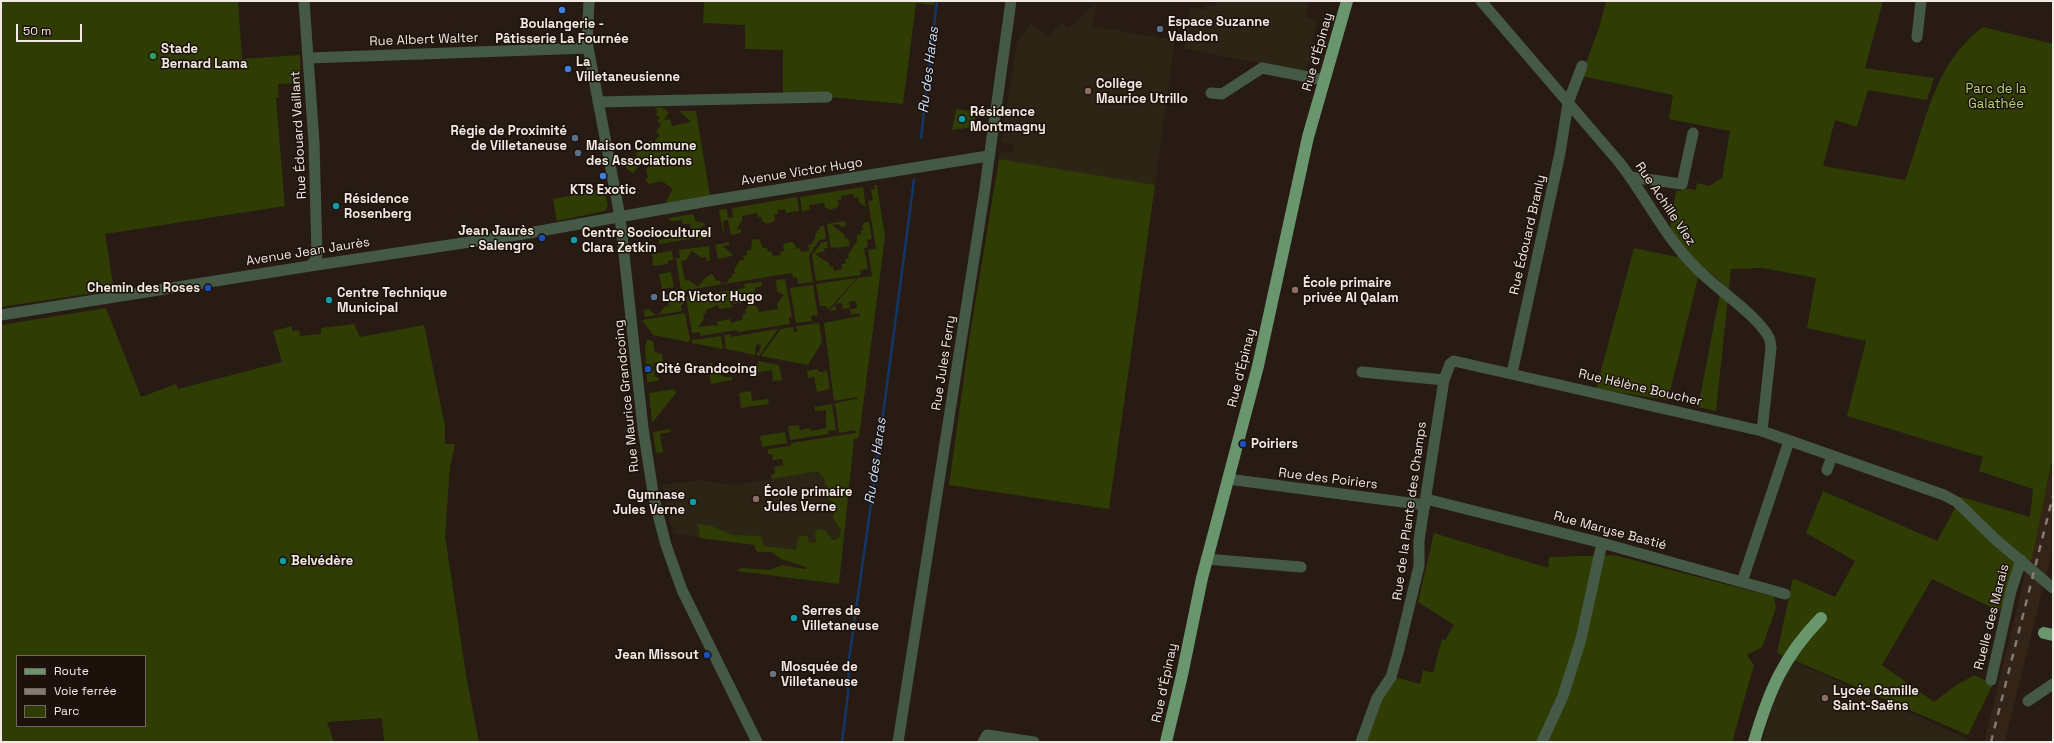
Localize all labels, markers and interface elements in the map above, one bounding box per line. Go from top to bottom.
marker: Boulangerie - Pâtisserie La Fournée [557,5,567,15]
street label: Rue d'Épinay [1299,11,1337,93]
place label: Espace Suzanne Valadon [1168,14,1270,45]
scale bar [18,16,84,42]
place label: Boulangerie - Pâtisserie La Fournée [495,16,629,47]
text: 50 m [23,23,51,39]
marker: Espace Suzanne Valadon [1155,24,1165,34]
water label: Ru des Haras [915,26,943,114]
street label: Rue Albert Walter [369,30,479,50]
place label: Stade Bernard Lama [161,41,247,72]
marker: Stade Bernard Lama [148,51,158,61]
place label: La Villetaneusienne [576,54,680,85]
marker: La Villetaneusienne [563,64,573,74]
street label: Rue Édouard Vaillant [288,70,310,200]
place label: Collège Maurice Utrillo [1096,76,1188,107]
park label: Parc de la Galathée [1966,81,2026,112]
marker: Collège Maurice Utrillo [1083,86,1093,96]
place label: Résidence Montmagny [970,104,1046,135]
marker: Résidence Montmagny [957,114,967,124]
place label: Régie de Proximité de Villetaneuse [450,123,567,154]
marker: Régie de Proximité de Villetaneuse [570,133,580,143]
place label: Maison Commune des Associations [586,138,696,169]
marker: Maison Commune des Associations [573,148,583,158]
street label: Avenue Victor Hugo [740,155,864,189]
street label: Rue Achille Viez [1631,159,1699,249]
marker: KTS Exotic [598,171,608,181]
street label: Rue Édouard Branly [1507,174,1549,296]
place label: KTS Exotic [570,182,636,198]
place label: Résidence Rosenberg [344,191,411,222]
marker: Résidence Rosenberg [331,201,341,211]
place label: Jean Jaurès - Salengro [458,223,534,254]
place label: Centre Socioculturel Clara Zetkin [582,225,711,256]
marker: Jean Jaurès - Salengro [537,233,547,243]
street label: Avenue Jean Jaurès [245,235,371,269]
marker: Centre Socioculturel Clara Zetkin [569,235,579,245]
place label: École primaire privée Al Qalam [1303,275,1399,306]
place label: Chemin des Roses [87,280,200,296]
marker: Chemin des Roses [203,283,213,293]
place label: Centre Technique Municipal [337,285,447,316]
marker: École primaire privée Al Qalam [1290,285,1300,295]
place label: LCR Victor Hugo [662,289,762,305]
marker: LCR Victor Hugo [649,292,659,302]
marker: Centre Technique Municipal [324,295,334,305]
street label: Rue Jules Ferry [929,314,959,412]
street label: Rue Maurice Grandcoing [611,319,643,473]
street label: Rue d'Épinay [1225,327,1259,409]
place label: Cité Grandcoing [656,361,757,377]
marker: Cité Grandcoing [643,364,653,374]
street label: Rue Hélène Boucher [1577,366,1703,410]
water label: Ru des Haras [862,417,890,505]
street label: Rue de la Plante des Champs [1390,421,1430,601]
place label: Poiriers [1251,436,1298,452]
marker: Poiriers [1238,439,1248,449]
street label: Rue des Poiriers [1278,465,1378,493]
place label: École primaire Jules Verne [764,484,852,515]
place label: Gymnase Jules Verne [613,487,685,518]
marker: École primaire Jules Verne [751,494,761,504]
marker: Gymnase Jules Verne [688,497,698,507]
street label: Rue Maryse Bastié [1552,508,1668,554]
place label: Belvédère [291,553,353,569]
marker: Belvédère [278,556,288,566]
street label: Ruelle des Marais [1971,563,2013,671]
place label: Serres de Villetaneuse [802,603,879,634]
marker: Serres de Villetaneuse [789,613,799,623]
street label: Rue d'Épinay [1149,642,1181,724]
place label: Jean Missout [615,647,699,663]
marker: Jean Missout [702,650,712,660]
legend [16,655,146,727]
place label: Mosquée de Villetaneuse [781,659,858,690]
text: Route [54,663,89,679]
marker: Mosquée de Villetaneuse [768,669,778,679]
text: Voie ferrée [54,683,117,699]
place label: Lycée Camille Saint-Saëns [1833,683,1919,714]
marker: Lycée Camille Saint-Saëns [1820,693,1830,703]
text: Parc [54,703,79,719]

